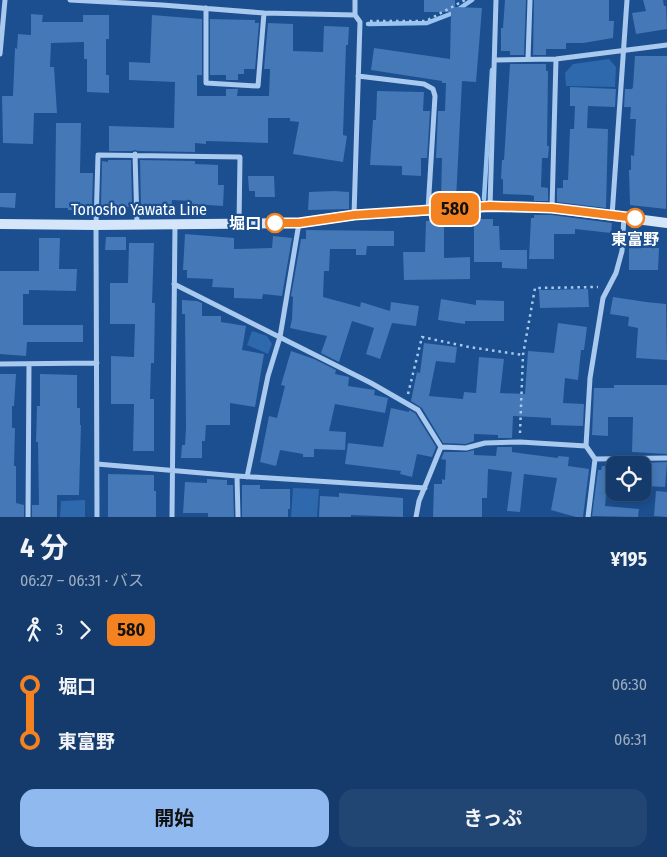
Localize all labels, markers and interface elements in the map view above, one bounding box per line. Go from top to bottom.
line badge: 580 [426,193,484,225]
text: 580 [441,198,469,220]
street label: Tonosho Yawata Line [71,200,207,219]
marker: 東富野 [625,208,645,228]
marker: 堀口 [265,213,285,233]
place label: 堀口 [229,214,261,233]
place label: 東富野 [611,230,659,249]
map controls [606,456,651,501]
button: locate [606,456,651,501]
text: 4 分 [20,531,68,564]
text: ¥195 [611,548,647,571]
text: 06:27 – 06:31 · バス [20,571,144,590]
icon: walk [20,616,48,644]
icon: forward [71,616,99,644]
text: 580 [117,619,145,641]
text: 3 [56,620,63,639]
text: 堀口 [58,675,96,698]
text: 06:30 [612,675,647,694]
text: 東富野 [58,730,115,753]
text: 06:31 [614,730,647,749]
button: 開始 [20,789,329,847]
button: きっぷ [339,789,647,847]

